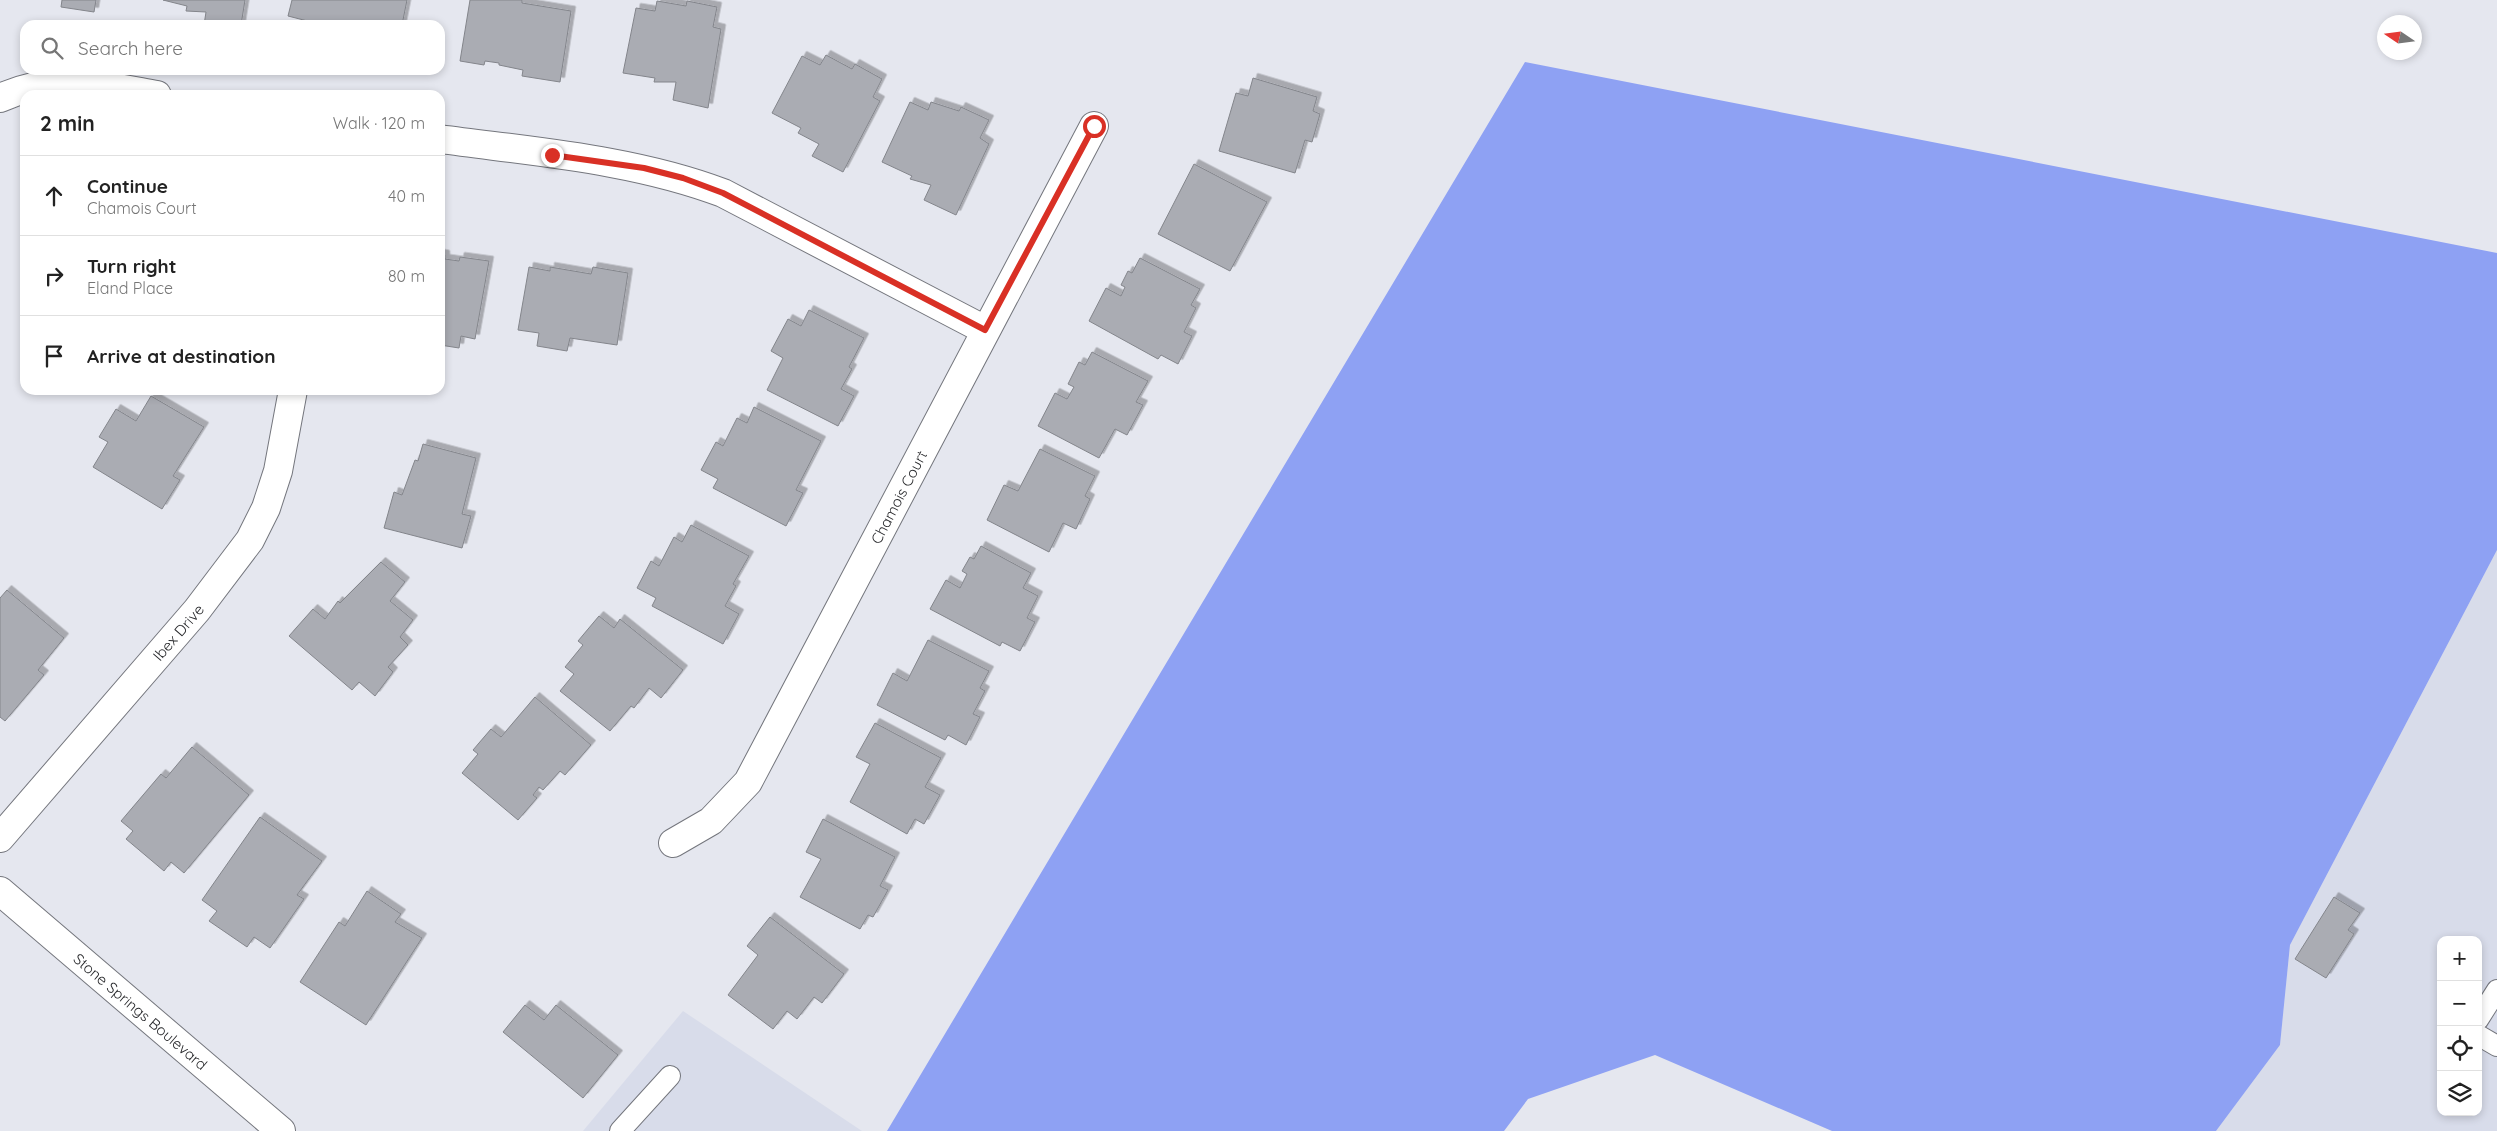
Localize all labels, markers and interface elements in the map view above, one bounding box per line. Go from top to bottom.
north arrow [2377,15,2422,60]
search box [20,20,445,75]
icon: search [38,34,66,62]
text: Search here [78,36,183,60]
text: 2 min [40,110,95,136]
text: Walk · 120 m [333,113,425,133]
route start [1083,115,1106,138]
route end [541,144,564,167]
text: Continue [87,174,168,198]
icon: ahead [40,182,68,210]
text: 40 m [388,186,425,206]
text: Chamois Court [87,198,197,218]
text: Turn right [87,254,176,278]
icon: right [40,262,68,290]
text: 80 m [388,266,425,286]
text: Eland Place [87,278,173,298]
icon: arrive [40,342,68,370]
text: Arrive at destination [87,344,276,368]
street label: Chamois Court [866,447,931,547]
street label: Ibex Drive [148,600,208,664]
map controls [2437,936,2482,1116]
button: + [2437,936,2482,981]
street label: Stone Springs Boulevard [70,949,211,1074]
button: − [2437,981,2482,1026]
button: locate [2437,1026,2482,1071]
button: layers [2437,1071,2482,1116]

